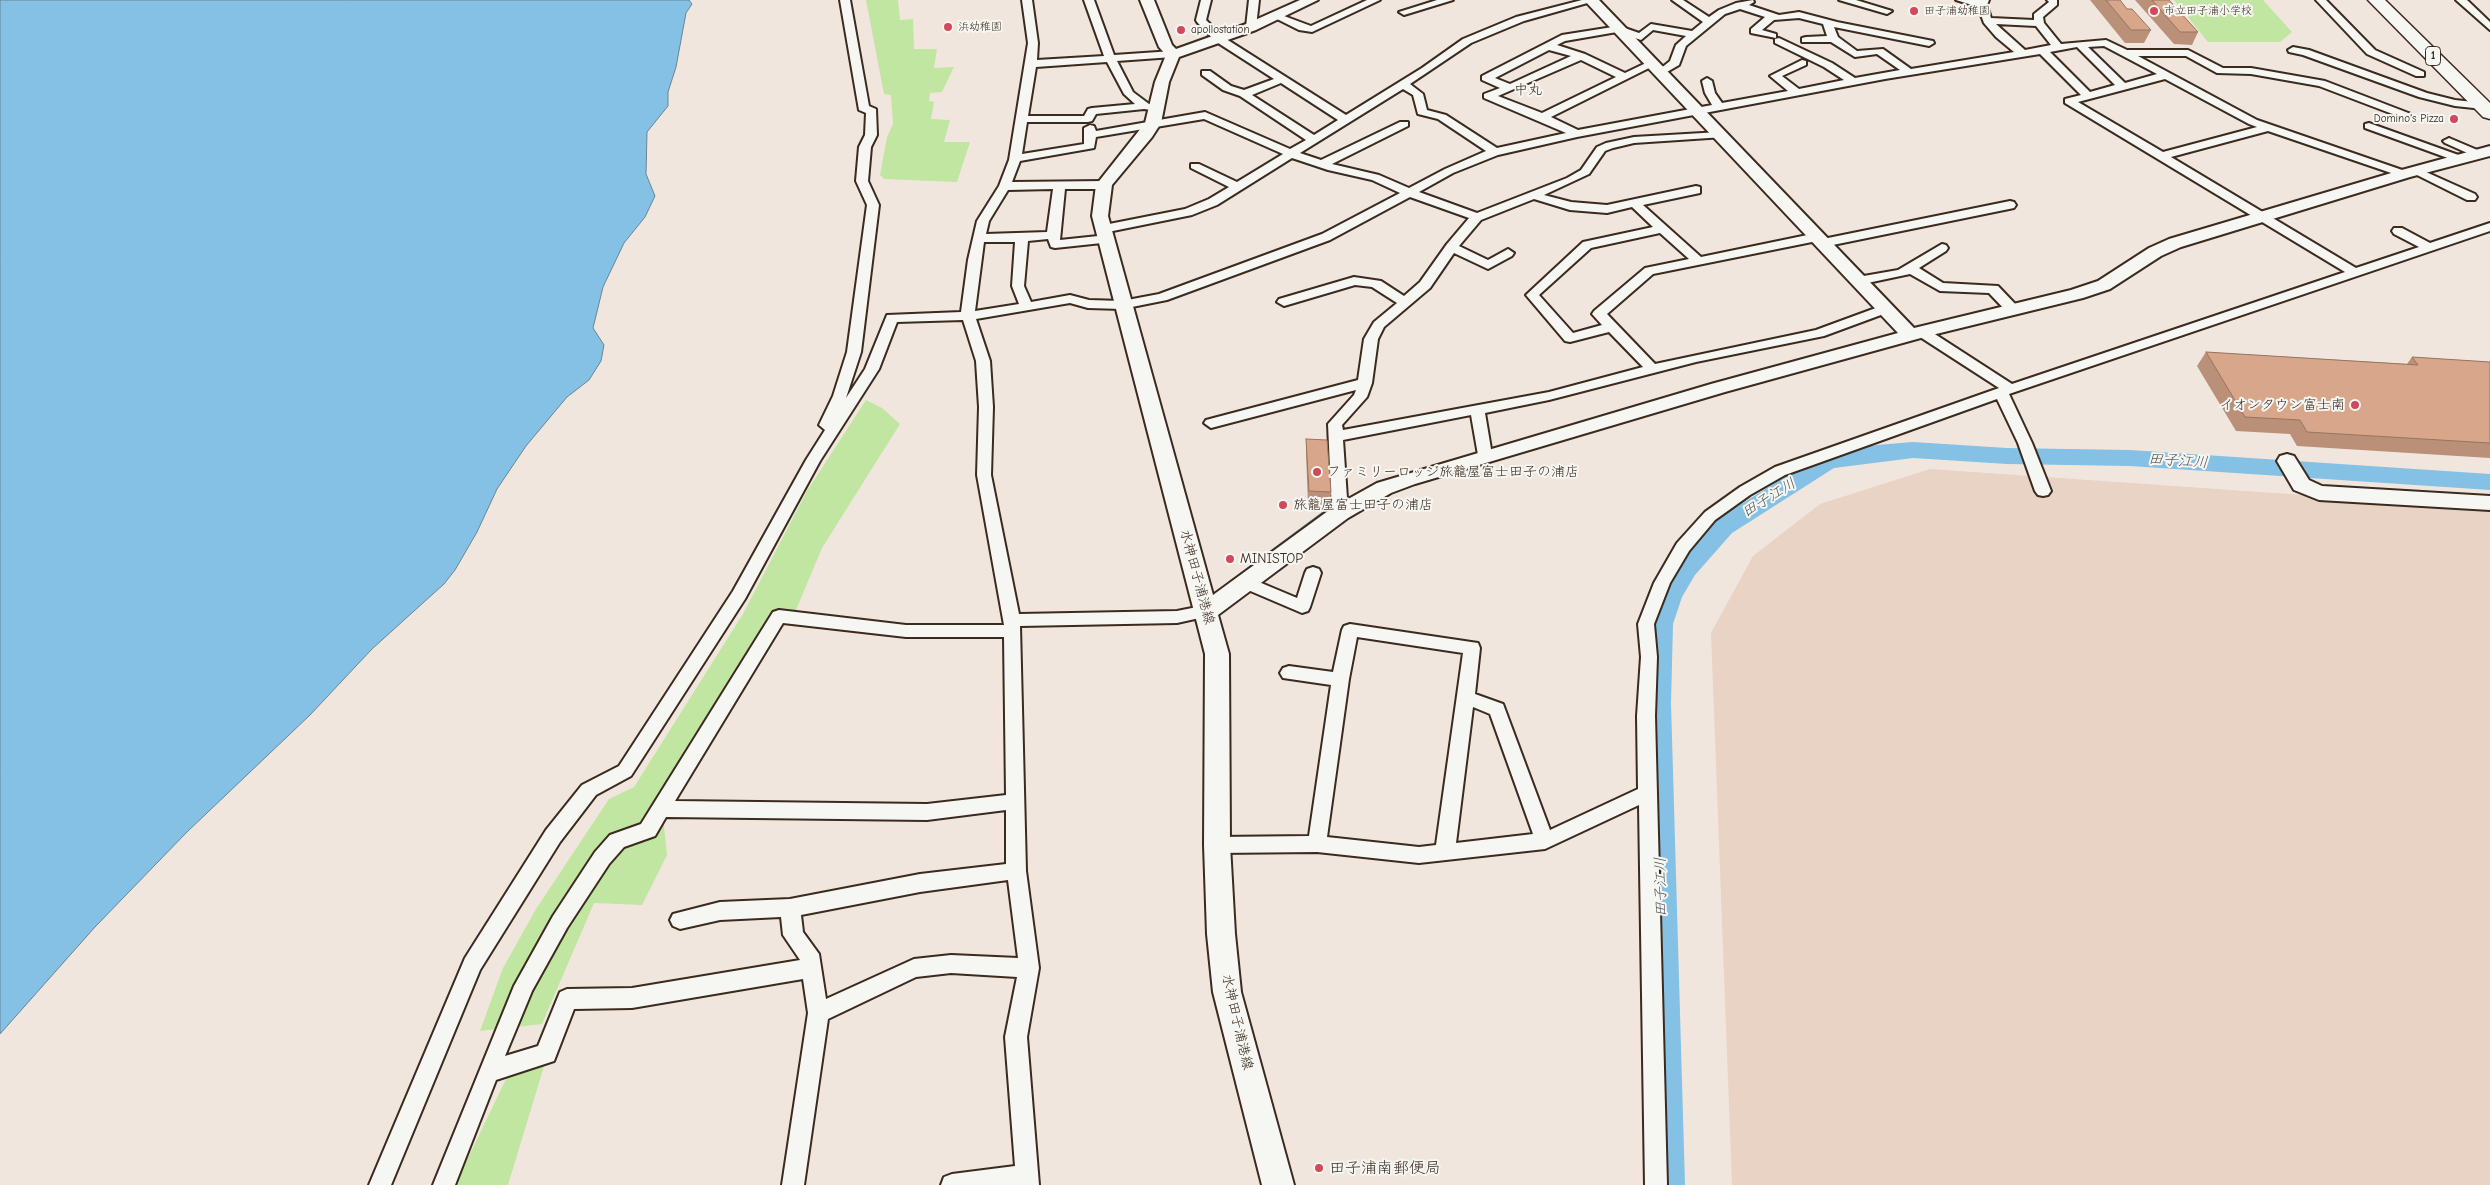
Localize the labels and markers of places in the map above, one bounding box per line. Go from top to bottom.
place label: 田子浦幼稚園 [1924,4,1990,18]
place label: 市立田子浦小学校 [2164,4,2252,18]
marker: 田子浦幼稚園 [1908,5,1920,17]
marker: 市立田子浦小学校 [2148,5,2160,17]
place label: 浜幼稚園 [958,20,1002,34]
marker: 浜幼稚園 [942,21,954,33]
place label: apollostation [1191,23,1250,37]
marker: apollostation [1175,24,1187,36]
place label: Domino's Pizza [2374,112,2444,126]
marker: Domino's Pizza [2448,113,2460,125]
place label: イオンタウン富士南 [2219,397,2345,413]
marker: イオンタウン富士南 [2349,399,2361,411]
place label: ファミリーロッジ旅籠屋富士田子の浦店 [1327,464,1579,480]
marker: ファミリーロッジ旅籠屋富士田子の浦店 [1311,466,1323,478]
place label: 旅籠屋富士田子の浦店 [1293,497,1433,513]
marker: 旅籠屋富士田子の浦店 [1277,499,1289,511]
place label: MINISTOP [1240,551,1303,567]
marker: MINISTOP [1224,553,1236,565]
place label: 田子浦南郵便局 [1329,1158,1441,1178]
marker: 田子浦南郵便局 [1313,1162,1325,1174]

